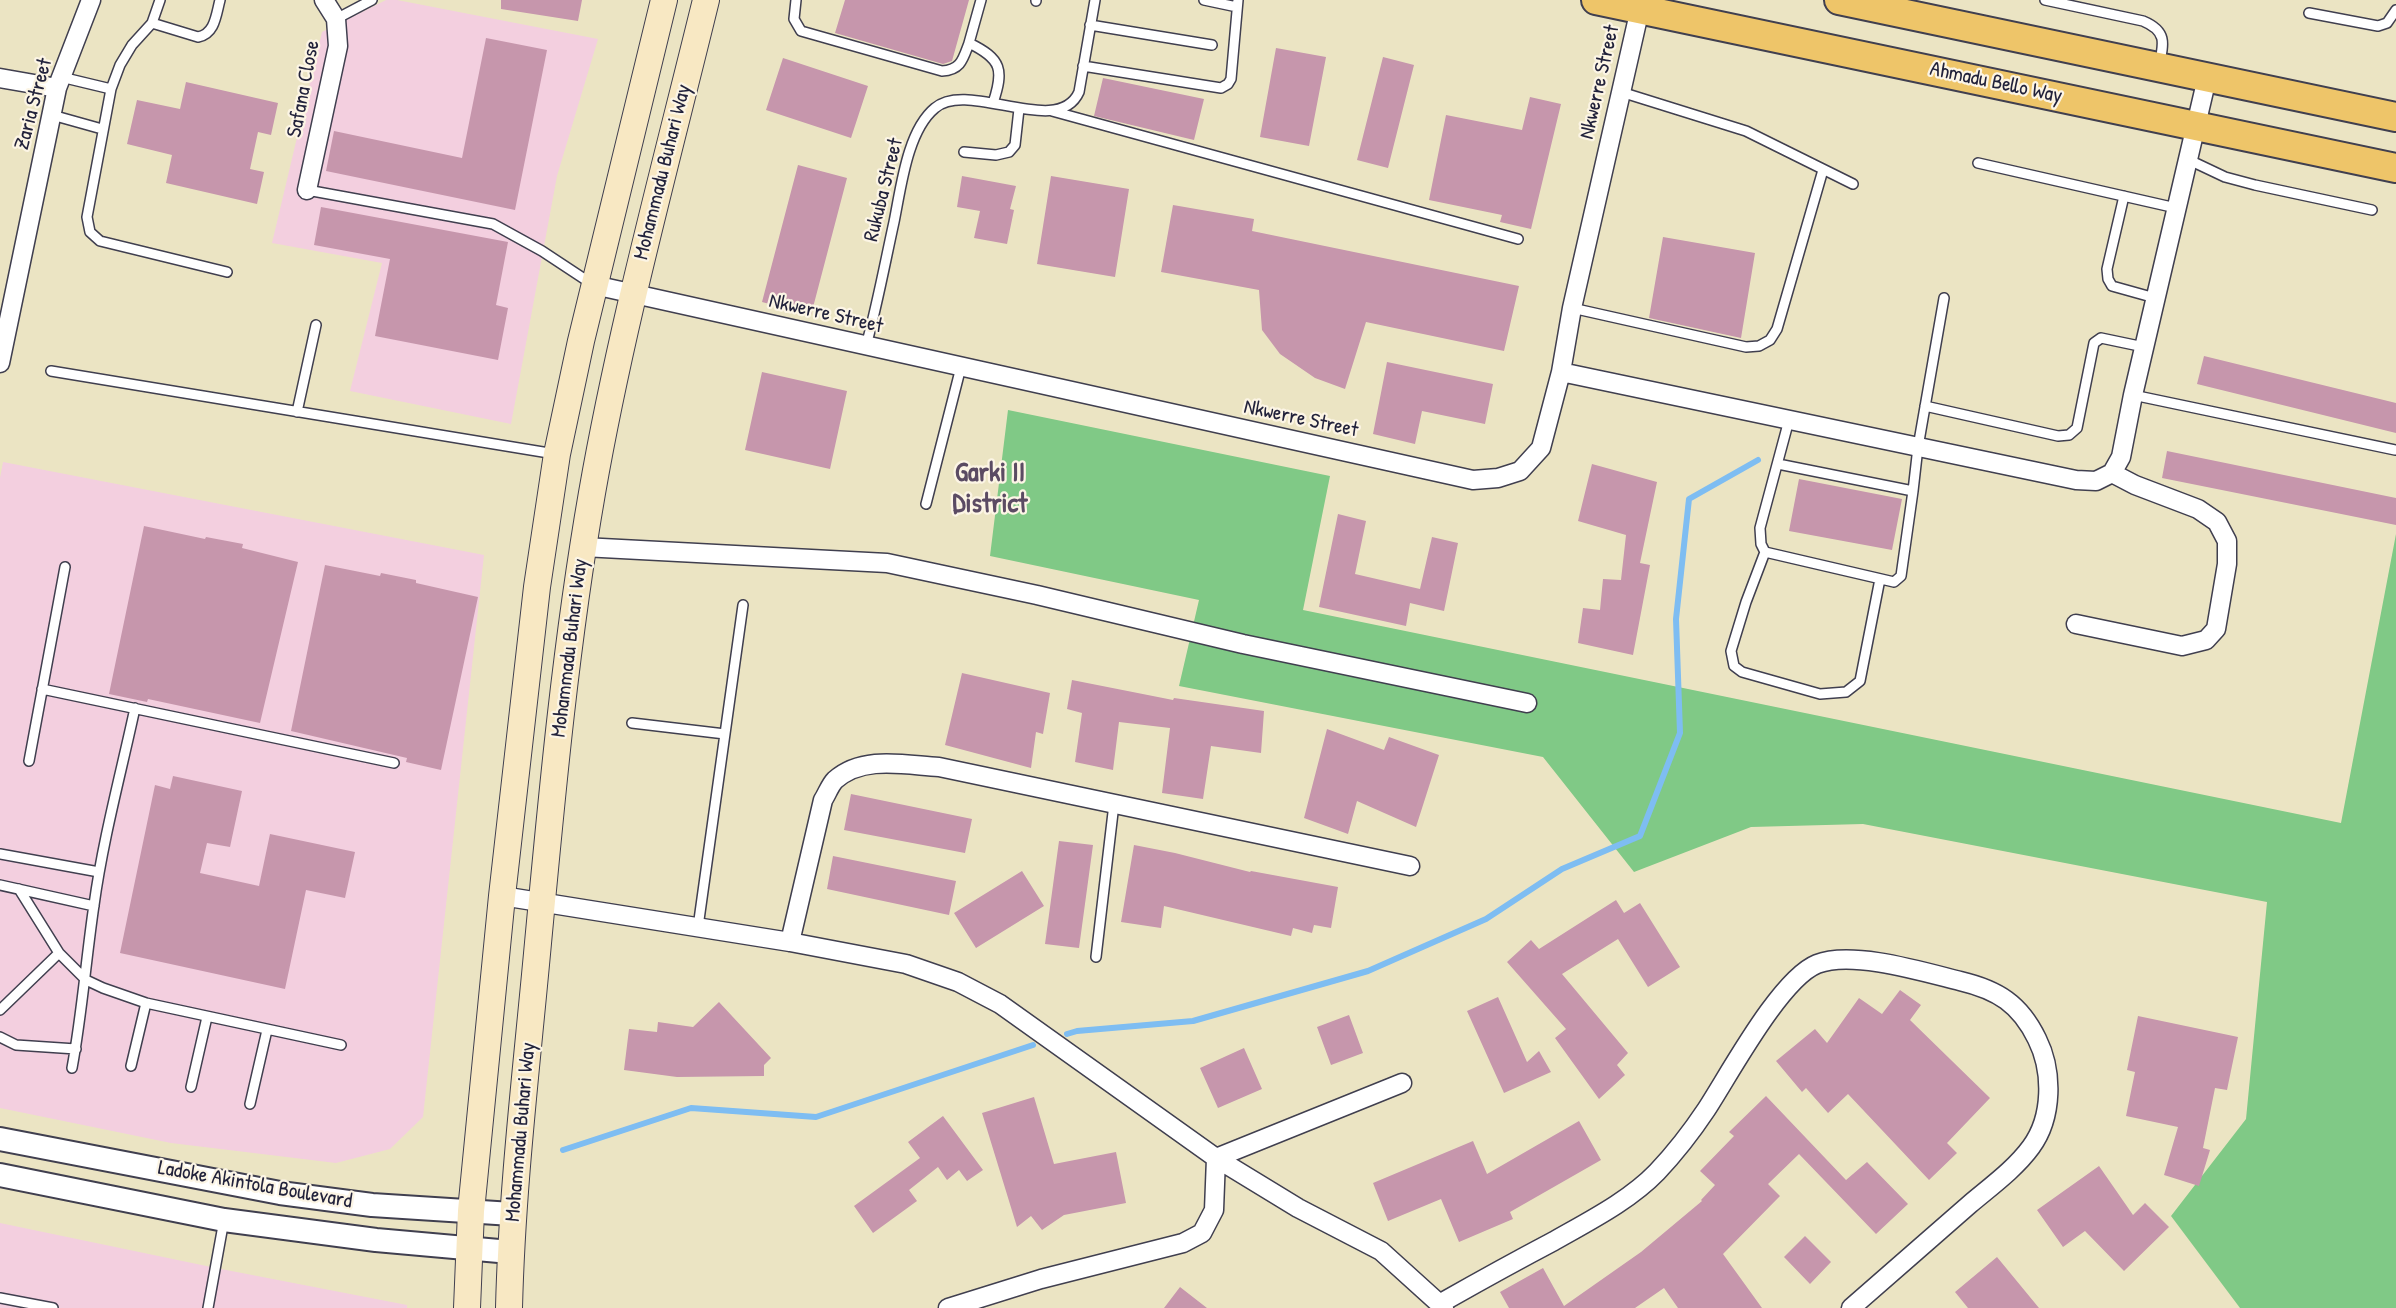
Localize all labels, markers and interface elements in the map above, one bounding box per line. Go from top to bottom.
street label: Nkwerre Street [1575,23,1625,141]
street label: Safana Close [282,38,326,140]
street label: Zaria Street [10,56,58,152]
street label: Ahmadu Bello Way [1928,57,2064,109]
street label: Mohammadu Buhari Way [629,82,697,262]
street label: Rukuba Street [859,136,909,244]
street label: Nkwerre Street [767,289,885,339]
street label: Nkwerre Street [1242,395,1360,443]
district label: Garki II District [953,458,1027,521]
street label: Mohammadu Buhari Way [547,557,593,739]
street label: Mohammadu Buhari Way [501,1041,541,1223]
street label: Ladoke Akintola Boulevard [156,1156,354,1214]

